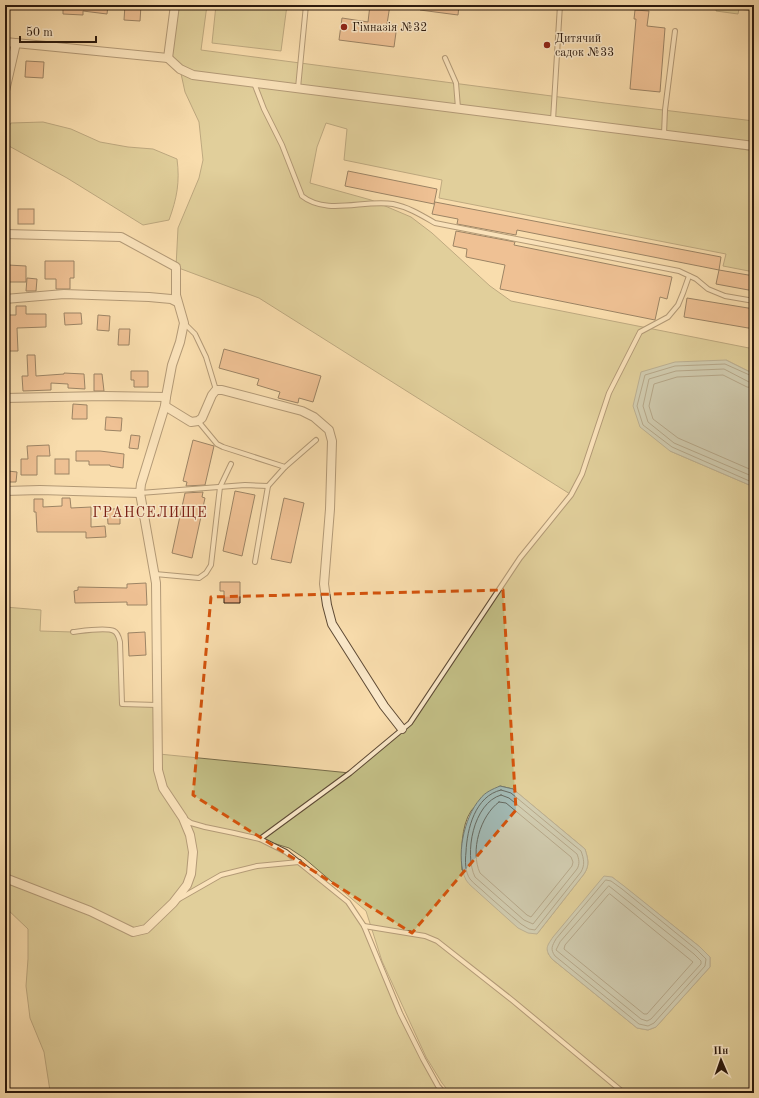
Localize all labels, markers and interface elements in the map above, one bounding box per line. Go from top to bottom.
scale bar [20,18,96,44]
place label: Гімназія №32 [352,21,427,34]
marker: Гімназія №32 [339,22,349,32]
text: 50 m [26,26,53,39]
place label: Дитячий садок №33 [555,33,614,59]
marker: Дитячий садок №33 [542,40,552,50]
district label: ГРАНСЕЛИЩЕ [92,506,208,520]
north arrow [701,1040,741,1080]
text: Пн [713,1046,728,1057]

